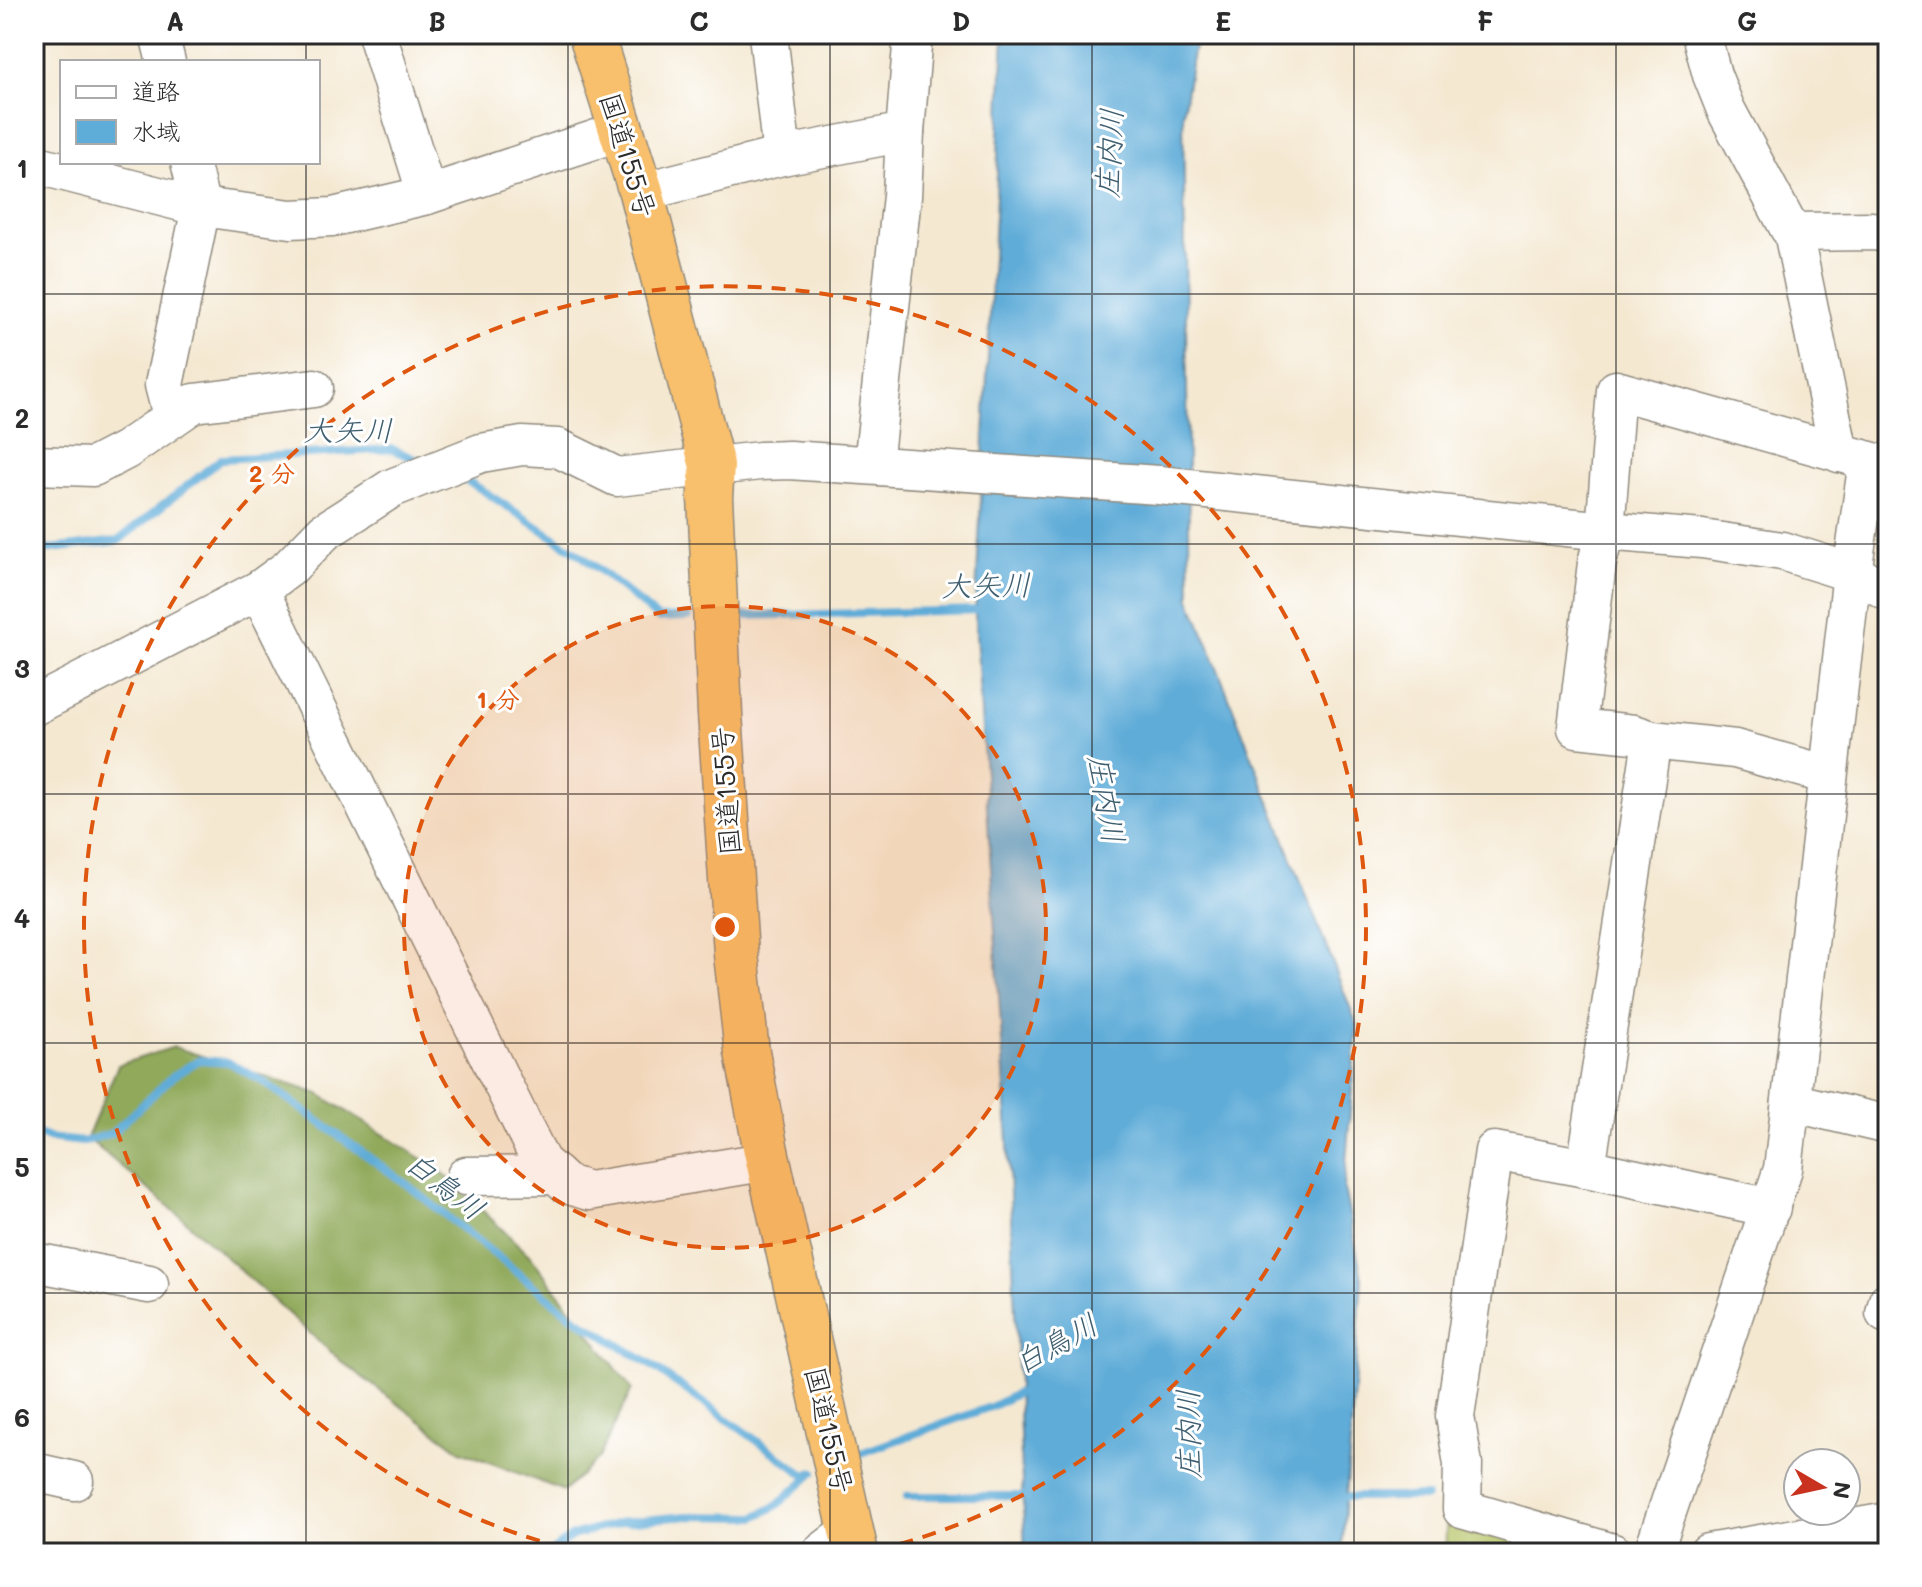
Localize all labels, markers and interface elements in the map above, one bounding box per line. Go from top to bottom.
text: A [166,4,184,38]
text: B [428,4,446,38]
text: C [689,4,709,38]
text: D [952,4,970,38]
text: E [1215,4,1231,38]
text: F [1477,4,1493,38]
text: G [1737,4,1757,38]
legend [60,60,320,164]
text: 道路 [132,75,180,106]
street label: 国道155号 [593,88,665,222]
water label: 庄内川 [1086,107,1130,199]
text: 水域 [132,115,180,146]
text: 1 [16,151,28,185]
text: 2 [15,401,29,435]
water label: 大矢川 [303,409,393,449]
text: 2 分 [249,457,295,488]
water label: 大矢川 [941,563,1031,605]
text: 3 [14,651,30,685]
text: 1 分 [476,683,520,714]
street label: 国道155号 [703,725,747,857]
water label: 庄内川 [1080,751,1135,846]
text: 4 [14,901,30,935]
centre of rings [711,913,739,941]
water label: 白鳥川 [398,1141,494,1228]
text: 5 [14,1150,30,1184]
water label: 白鳥川 [1006,1303,1104,1382]
street label: 国道155号 [798,1363,862,1497]
water label: 庄内川 [1166,1389,1208,1479]
text: 6 [14,1400,30,1434]
north arrow [1782,1447,1862,1527]
text: N [1827,1480,1858,1501]

